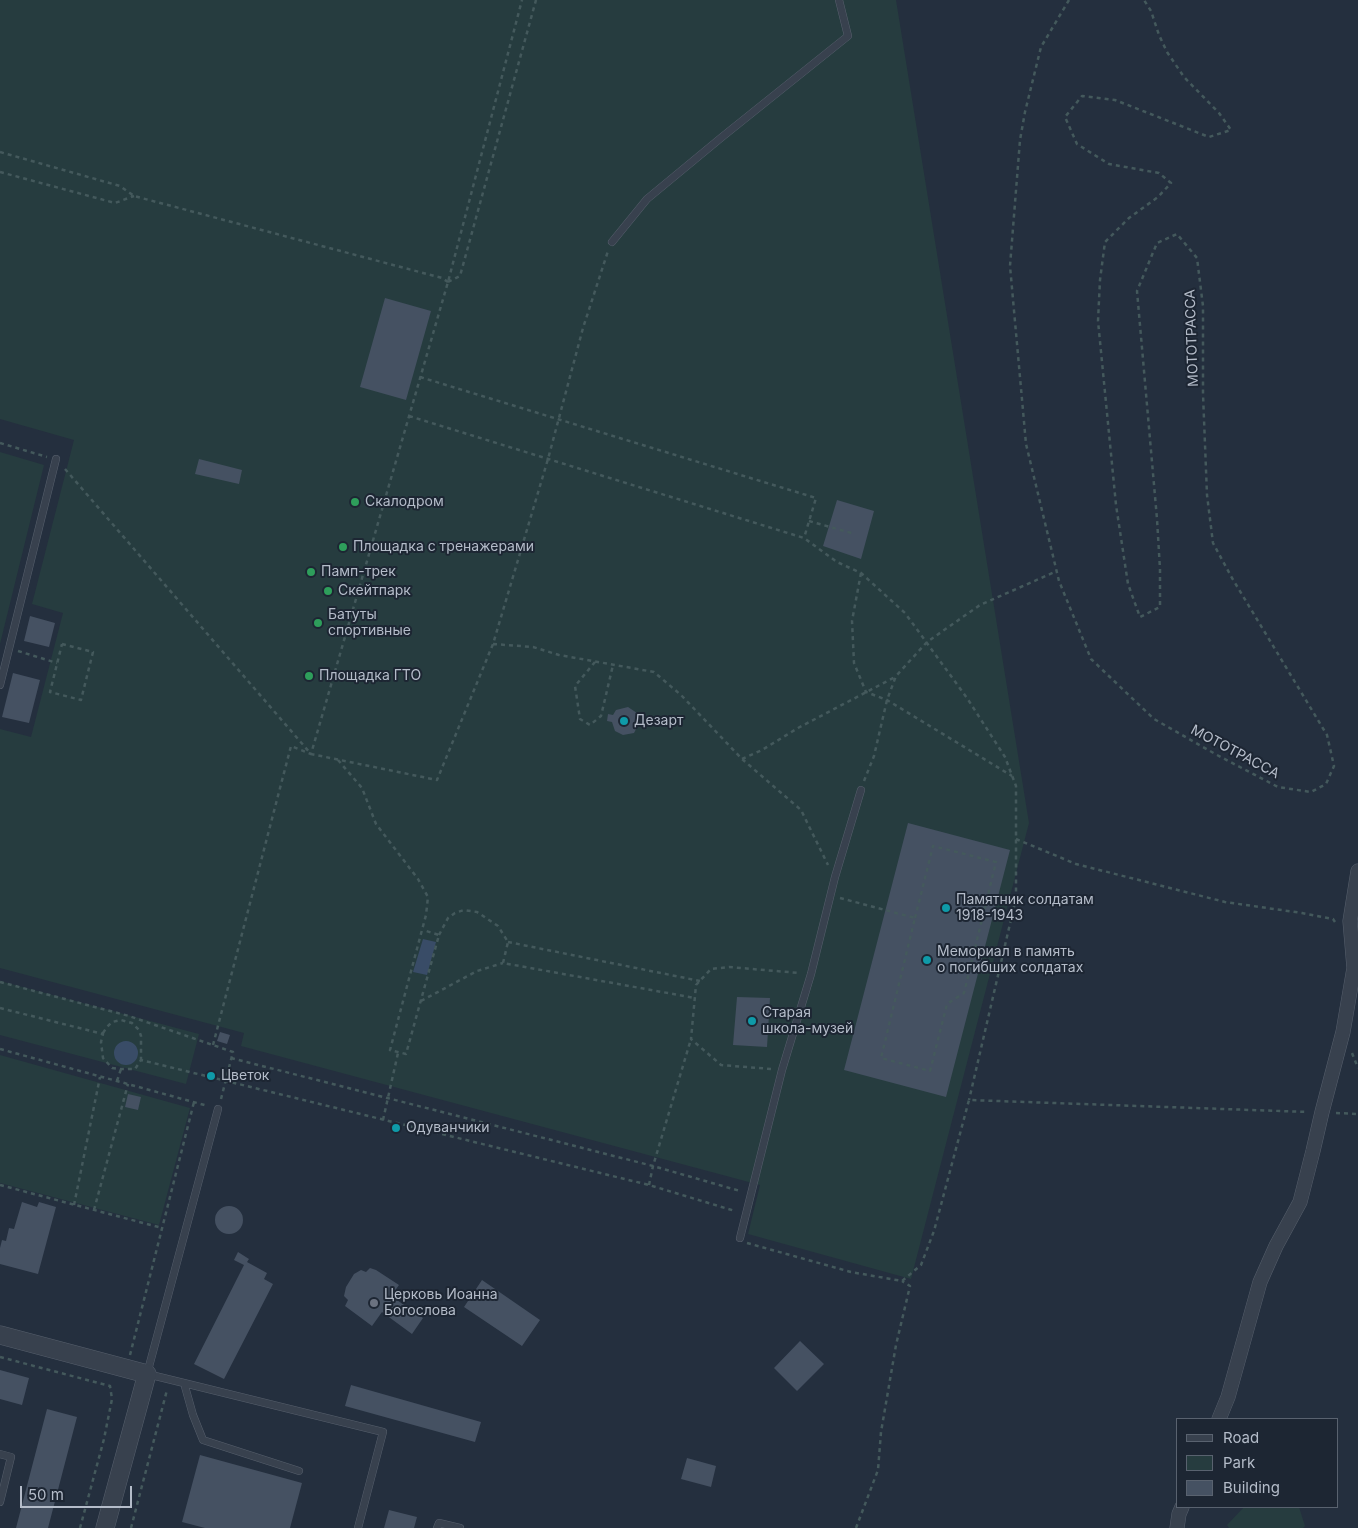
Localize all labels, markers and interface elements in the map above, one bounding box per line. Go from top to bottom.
street label: МОТОТРАССА [1182,289,1202,387]
place label: Скалодром [365,494,444,510]
marker: Скалодром [349,496,361,508]
place label: Площадка с тренажерами [353,539,534,555]
marker: Площадка с тренажерами [337,541,349,553]
place label: Памп-трек [321,564,396,580]
marker: Памп-трек [305,566,317,578]
place label: Скейтпарк [338,583,411,599]
marker: Скейтпарк [322,585,334,597]
place label: Батуты спортивные [328,607,411,640]
marker: Батуты спортивные [312,617,324,629]
place label: Площадка ГТО [319,668,421,684]
marker: Площадка ГТО [303,670,315,682]
place label: Дезарт [634,713,684,729]
marker: Дезарт [618,715,630,727]
street label: МОТОТРАССА [1188,722,1282,782]
place label: Памятник солдатам 1918-1943 [956,892,1094,924]
marker: Памятник солдатам 1918-1943 [940,902,952,914]
place label: Мемориал в память о погибших солдатах [937,944,1083,976]
marker: Мемориал в память о погибших солдатах [921,954,933,966]
place label: Старая школа-музей [762,1005,853,1038]
marker: Старая школа-музей [746,1015,758,1027]
place label: Цветок [221,1068,269,1084]
marker: Цветок [205,1070,217,1082]
place label: Одуванчики [406,1120,490,1136]
marker: Одуванчики [390,1122,402,1134]
place label: Церковь Иоанна Богослова [384,1287,498,1320]
marker: Церковь Иоанна Богослова [368,1297,380,1309]
legend [1176,1418,1338,1508]
text: Road [1223,1428,1259,1447]
text: Park [1223,1453,1255,1472]
scale bar [22,1476,135,1508]
text: Building [1223,1478,1280,1497]
text: 50 m [28,1485,64,1504]

